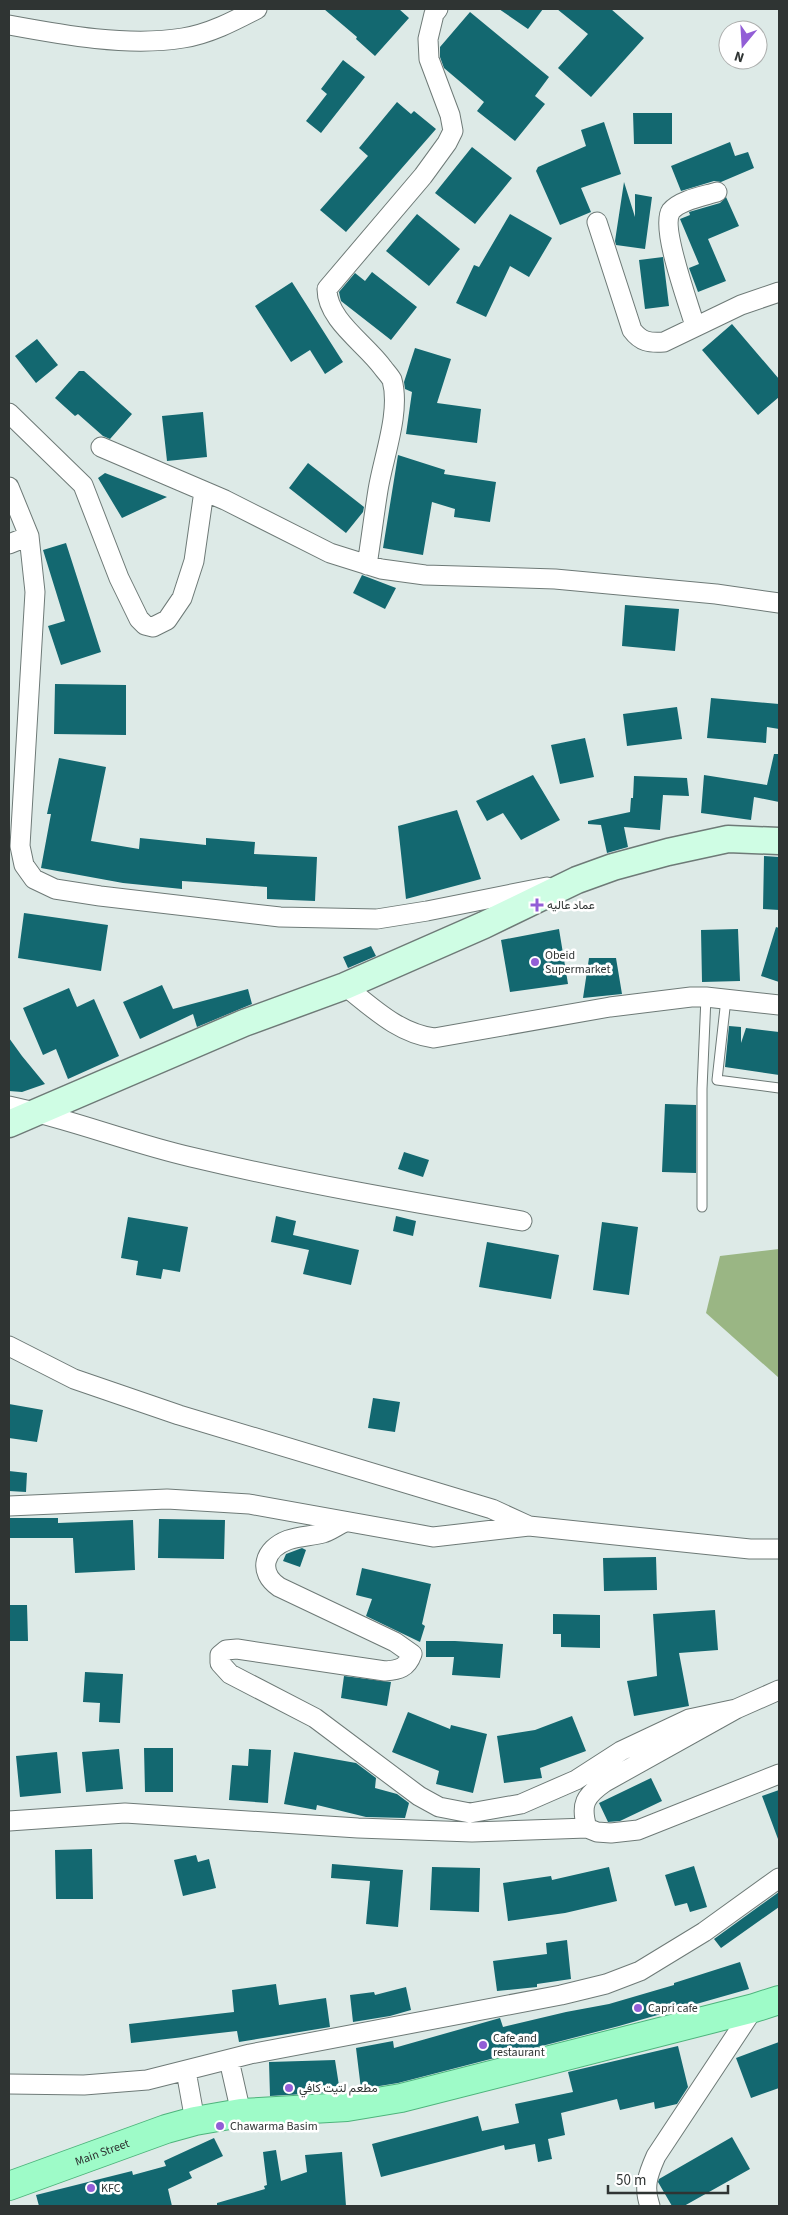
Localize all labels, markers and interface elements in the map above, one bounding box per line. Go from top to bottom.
north arrow [718,20,768,70]
text: N [732,45,747,67]
place label: عماد عاليه [547,897,595,914]
marker: عماد عاليه [531,899,543,911]
place label: Obeid Supermarket [545,947,610,978]
marker: Obeid Supermarket [529,956,541,968]
place label: Capri cafe [648,2000,698,2017]
marker: Capri cafe [632,2002,644,2014]
place label: Cafe and restaurant [493,2030,545,2061]
marker: Cafe and restaurant [477,2039,489,2051]
place label: مطعم لتيت كافي [299,2080,378,2098]
marker: مطعم لتيت كافي [283,2082,295,2094]
place label: Chawarma Basim [230,2118,318,2135]
marker: Chawarma Basim [214,2120,226,2132]
street label: Main Street [73,2135,132,2170]
scale bar [608,2162,728,2194]
text: 50 m [616,2170,646,2191]
place label: KFC [101,2180,121,2197]
marker: KFC [85,2182,97,2194]

